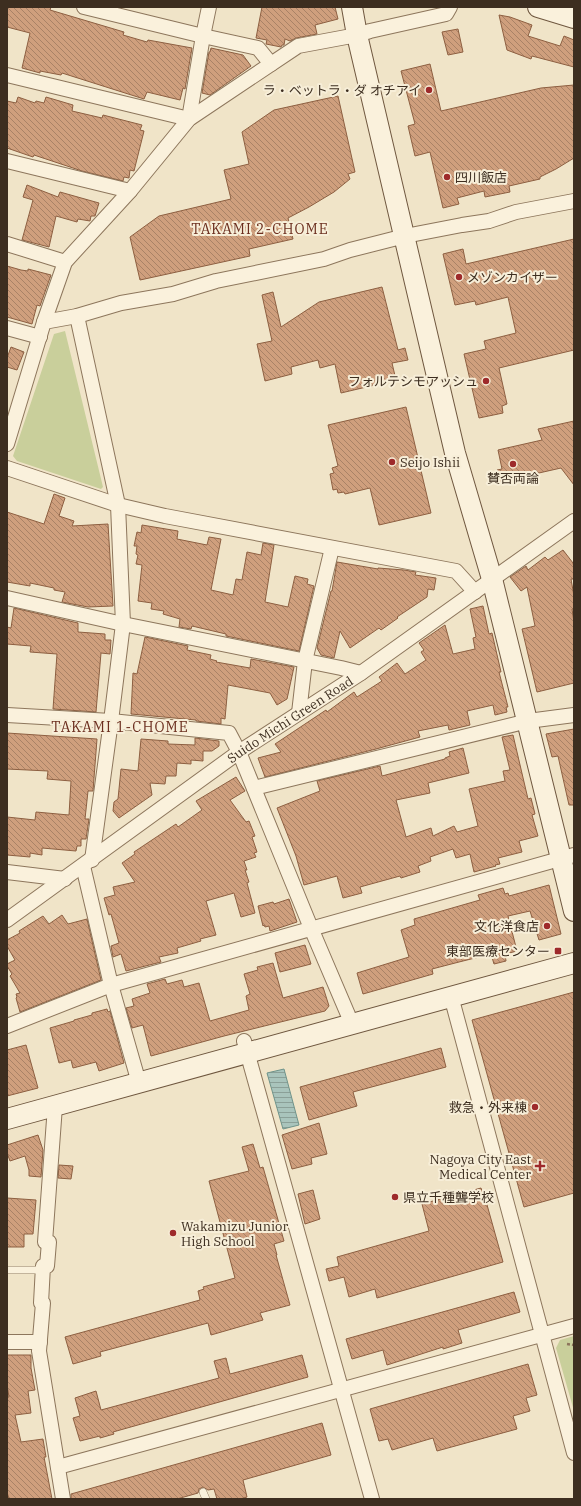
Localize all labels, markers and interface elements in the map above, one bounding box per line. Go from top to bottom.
place label: ラ・ベットラ・ダ オチアイ [263,82,421,99]
marker: ラ・ベットラ・ダ オチアイ [424,85,434,95]
place label: 四川飯店 [455,169,507,186]
marker: 四川飯店 [442,172,452,182]
district label: TAKAMI 2-CHOME [191,220,329,238]
place label: メゾンカイザー [467,269,558,286]
marker: メゾンカイザー [454,272,464,282]
place label: フォルテシモアッシュ [348,373,478,390]
marker: フォルテシモアッシュ [481,376,491,386]
place label: Seijo Ishii [400,454,460,471]
marker: Seijo Ishii [387,457,397,467]
marker: 賛否両論 [508,459,518,469]
place label: 賛否両論 [487,470,539,487]
street label: Suido Michi Green Road [224,672,356,766]
district label: TAKAMI 1-CHOME [51,718,189,736]
place label: 文化洋食店 [474,918,539,935]
marker: 文化洋食店 [542,921,552,931]
place label: 東部医療センター [446,943,550,960]
marker: 東部医療センター [553,946,563,956]
place label: 救急・外来棟 [449,1099,527,1116]
marker: 救急・外来棟 [530,1102,540,1112]
place label: Nagoya City East Medical Center [429,1151,531,1183]
marker: Nagoya City East Medical Center [534,1160,546,1172]
place label: 県立千種聾学校 [403,1189,494,1206]
marker: 県立千種聾学校 [390,1192,400,1202]
place label: Wakamizu Junior High School [181,1218,288,1250]
marker: Wakamizu Junior High School [168,1228,178,1238]

